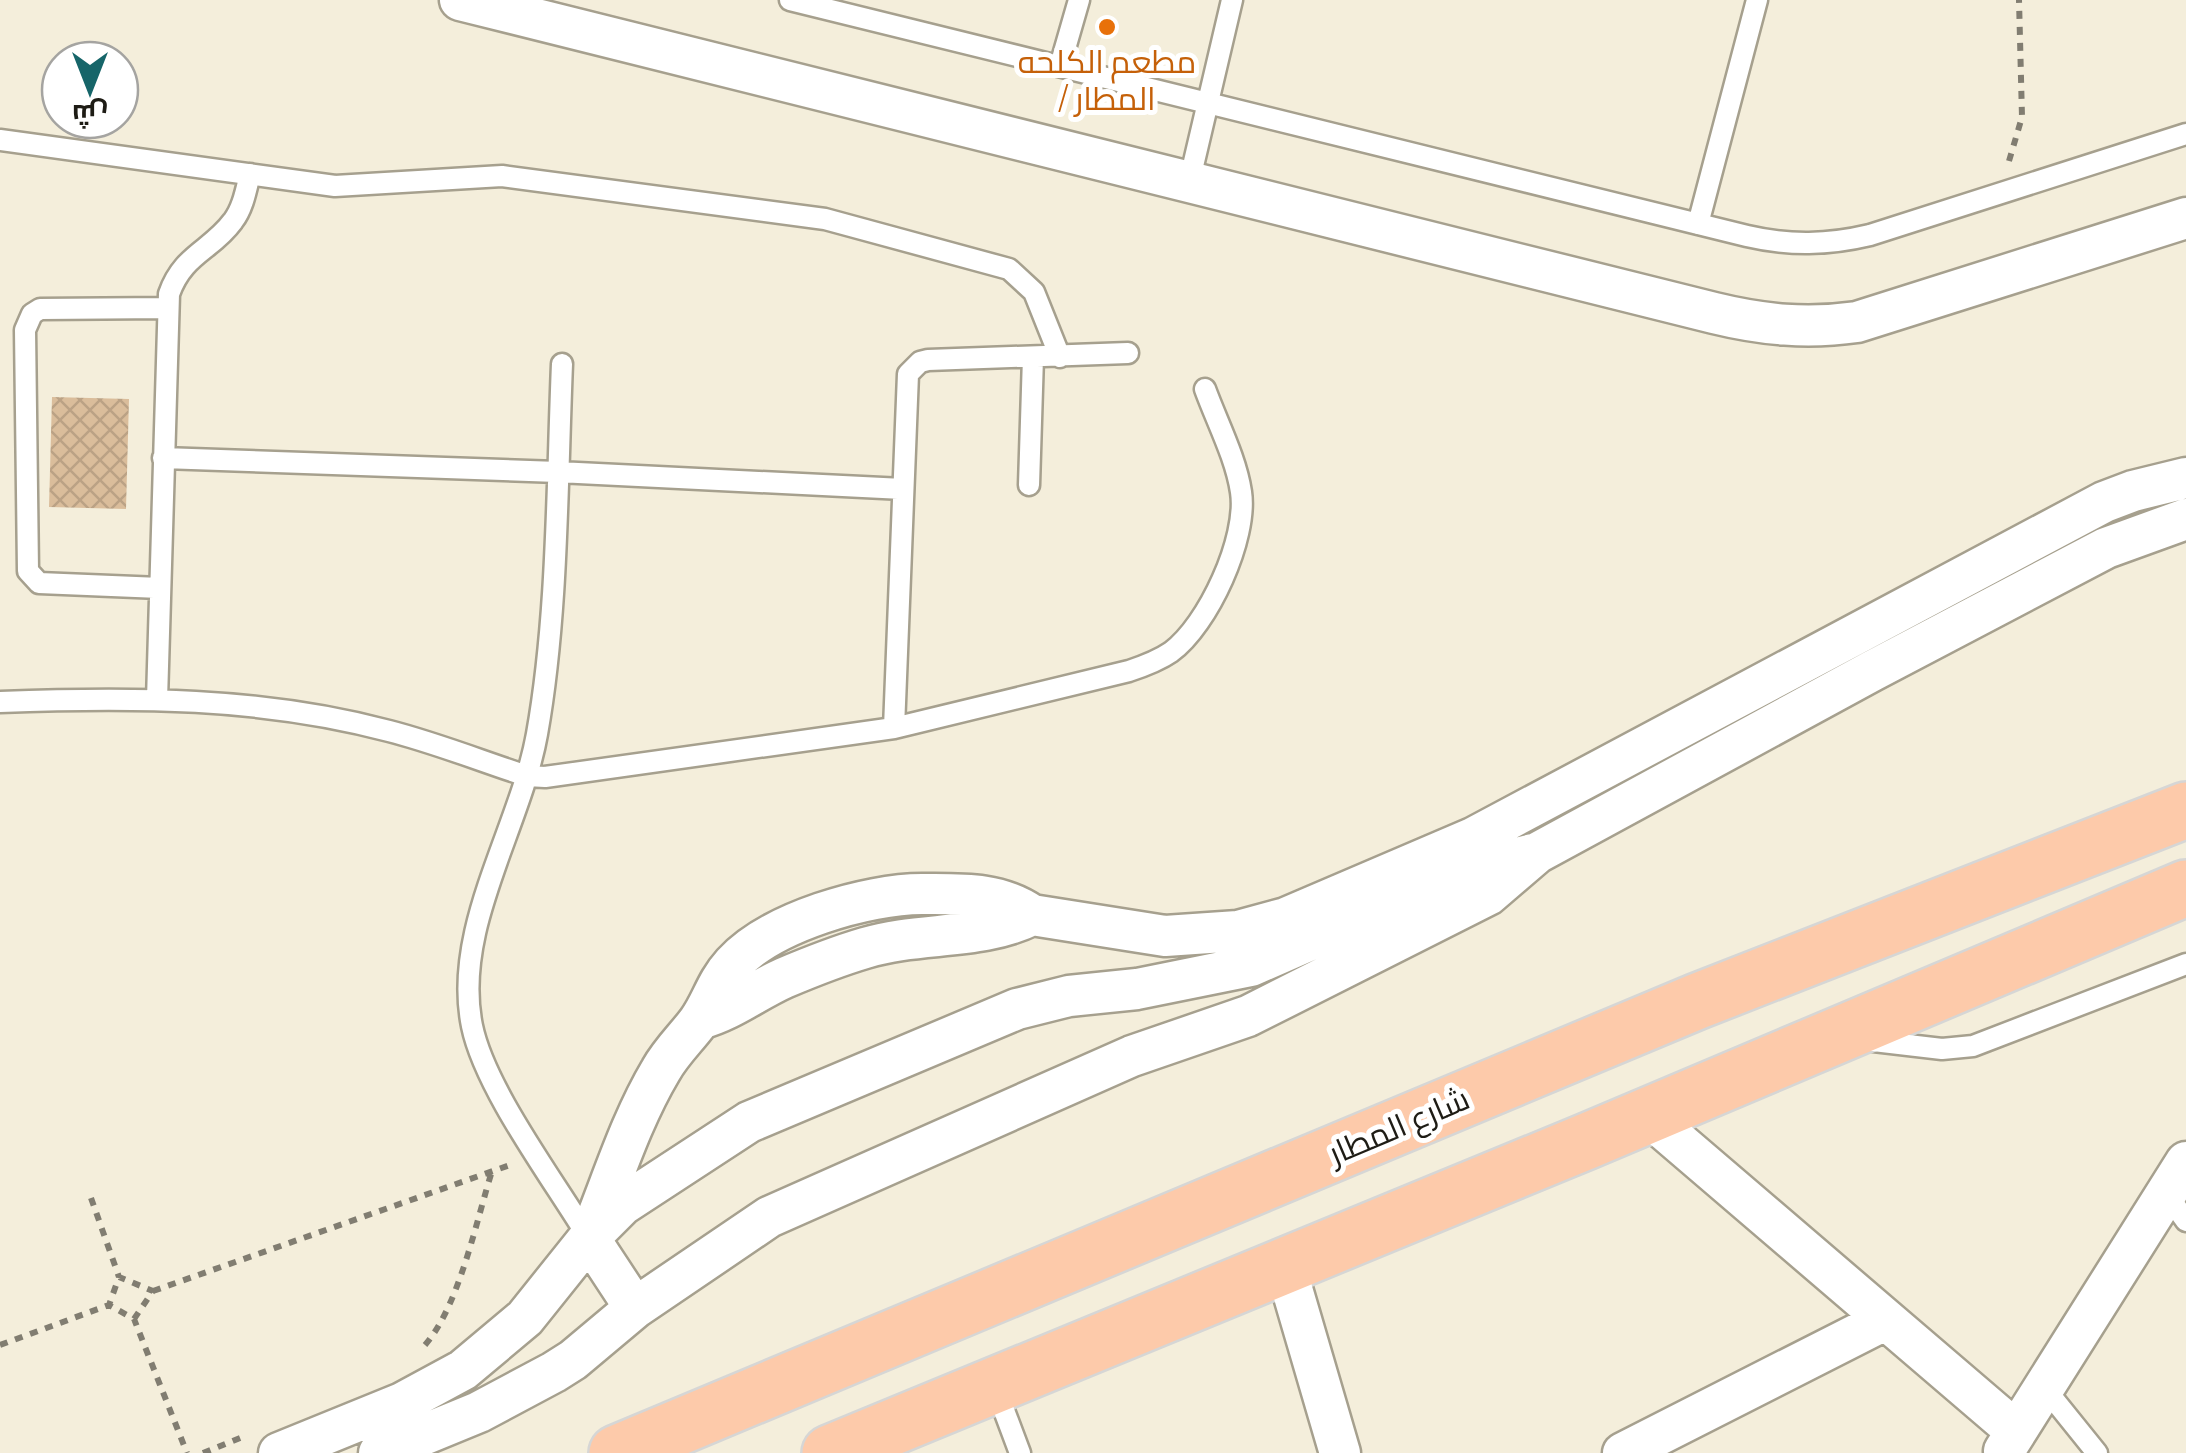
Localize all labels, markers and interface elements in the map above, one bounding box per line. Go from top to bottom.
marker: مطعم الكلحه / المطار [1096,16,1118,38]
north arrow [40,40,140,140]
place label: مطعم الكلحه / المطار [1018,43,1196,118]
text: ش [72,98,108,131]
street label: شارع المطار [1321,1079,1476,1176]

